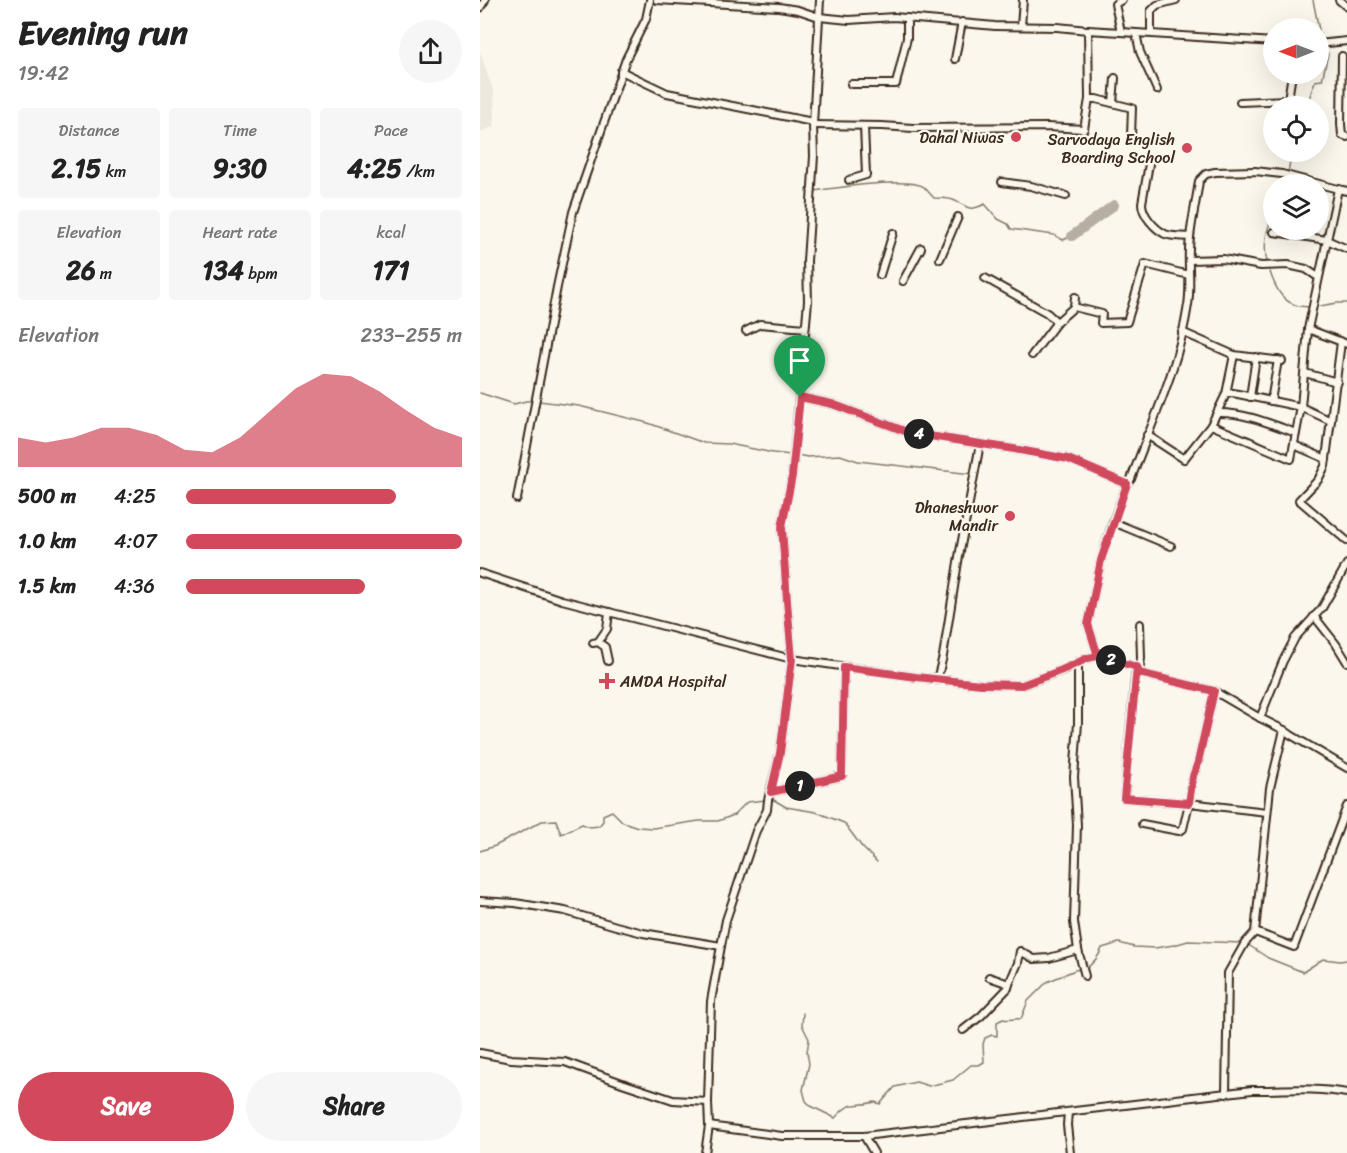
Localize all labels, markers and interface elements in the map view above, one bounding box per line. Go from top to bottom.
text: Evening run [18,4,188,62]
north arrow [1263,18,1329,84]
map controls [1263,18,1329,240]
button: share [399,20,462,83]
text: 19:42 [18,56,69,91]
button: locate [1263,96,1329,162]
text: Distance [59,116,119,145]
text: Time [223,116,257,145]
text: Pace [374,116,408,145]
place label: Dahal Niwas [919,123,1005,152]
place label: Sarvodaya English Boarding School [1048,125,1175,172]
marker: Dahal Niwas [1009,130,1023,144]
marker: Sarvodaya English Boarding School [1180,141,1194,155]
text: 2.15 [52,145,101,191]
text: 9:30 [213,145,267,191]
text: 4:25 [347,145,402,191]
text: km [101,157,126,186]
text: /km [402,157,435,186]
button: layers [1263,174,1329,240]
text: Elevation [57,218,121,247]
text: Heart rate [202,218,278,247]
text: kcal [376,218,406,247]
text: 26 [66,247,96,293]
text: 134 [202,247,244,293]
text: 171 [372,247,410,293]
text: m [96,259,112,288]
text: bpm [244,259,278,288]
text: Elevation [18,318,99,353]
text: 233–255 m [361,318,462,353]
pin [774,335,825,397]
icon: arrive [783,344,816,377]
pin: 4 [904,419,934,449]
text: 4 [914,419,924,448]
text: 500 m [18,479,76,514]
text: 4:25 [114,479,156,514]
place label: Dhaneshwor Mandir [915,493,999,540]
marker: Dhaneshwor Mandir [1003,509,1017,523]
text: 1.0 km [18,524,76,559]
text: 4:07 [114,524,157,559]
text: 1.5 km [18,569,76,604]
text: 4:36 [114,569,155,604]
pin: 2 [1096,645,1126,675]
text: 2 [1106,645,1116,674]
place label: AMDA Hospital [619,667,727,696]
marker: AMDA Hospital [598,672,616,690]
pin: 1 [785,771,815,801]
text: 1 [797,771,803,800]
button: Save [18,1072,234,1141]
button: Share [246,1072,462,1141]

